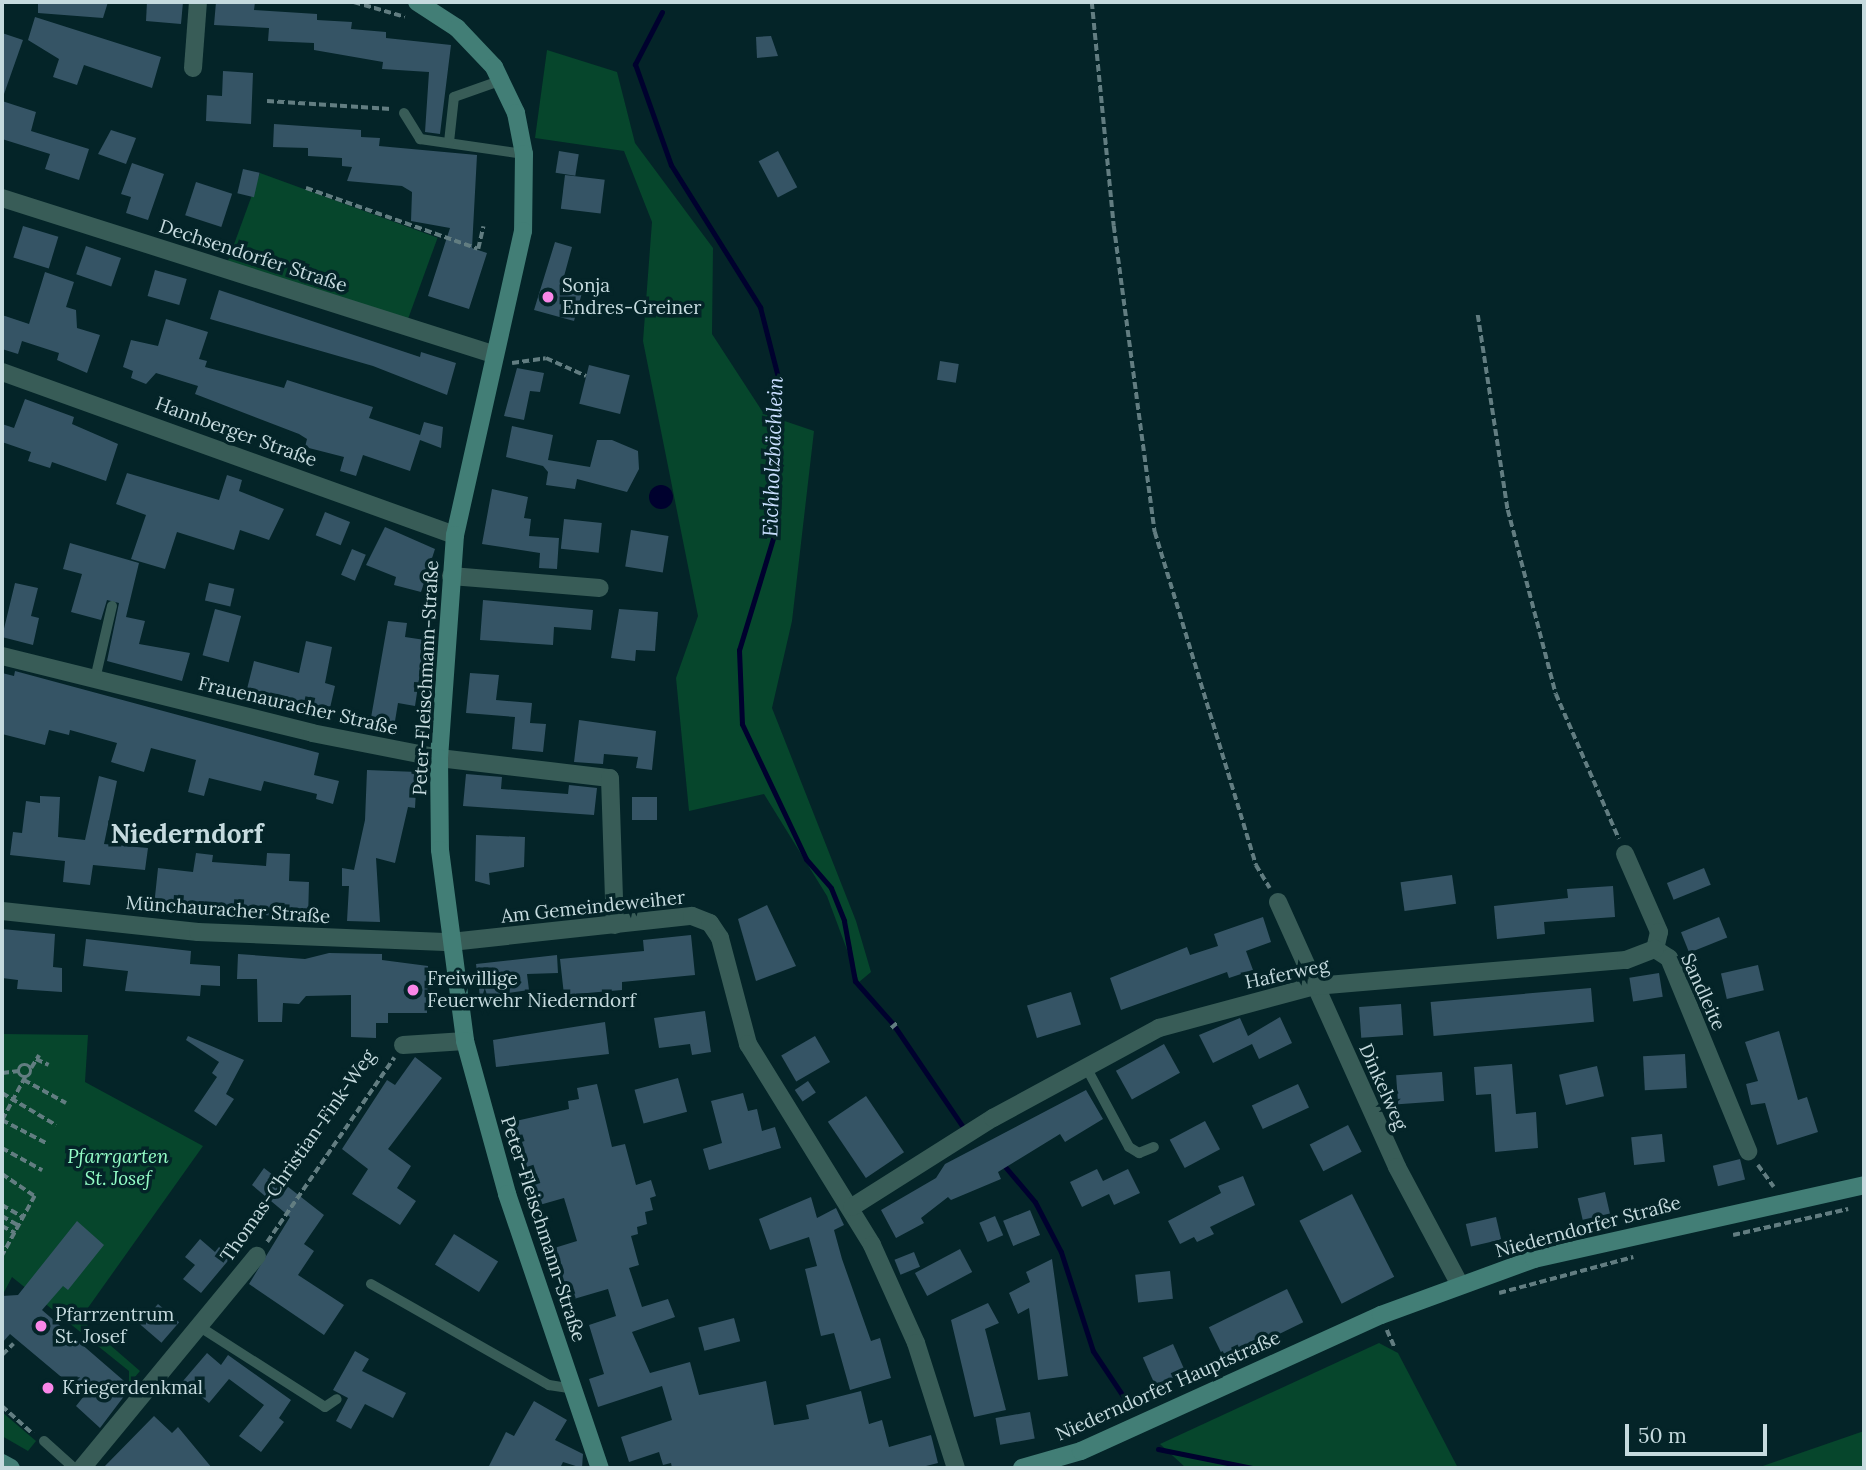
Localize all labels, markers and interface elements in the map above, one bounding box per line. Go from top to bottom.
street label: Dechsendorfer Straße [156,215,350,297]
place label: Sonja Endres-Greiner [562,275,701,319]
marker: Sonja Endres-Greiner [540,289,556,305]
water label: Eichholzbächlein [758,376,788,538]
street label: Hannberger Straße [152,392,320,472]
street label: Peter-Fleischmann-Straße [408,560,444,796]
street label: Frauenauracher Straße [196,672,400,740]
district label: Niederndorf [111,818,263,850]
street label: Am Gemeindeweiher [500,886,686,928]
street label: Münchauracher Straße [125,891,331,929]
street label: Sandleite [1676,950,1730,1034]
street label: Haferweg [1243,954,1331,994]
place label: Freiwillige Feuerwehr Niederndorf [427,968,636,1012]
marker: Freiwillige Feuerwehr Niederndorf [405,982,421,998]
street label: Dinkelweg [1354,1040,1412,1134]
street label: Thomas-Christian-Fink-Weg [216,1045,380,1267]
street label: Peter-Fleischmann-Straße [496,1113,590,1345]
park label: Pfarrgarten St. Josef [67,1146,169,1190]
street label: Niederndorfer Straße [1493,1191,1683,1263]
place label: Pfarrzentrum St. Josef [55,1304,174,1348]
marker: Pfarrzentrum St. Josef [33,1318,49,1334]
street label: Niederndorfer Hauptstraße [1052,1326,1284,1446]
place label: Kriegerdenkmal [62,1377,203,1399]
marker: Kriegerdenkmal [40,1380,56,1396]
scale bar [1628,1410,1770,1454]
text: 50 m [1638,1422,1687,1449]

